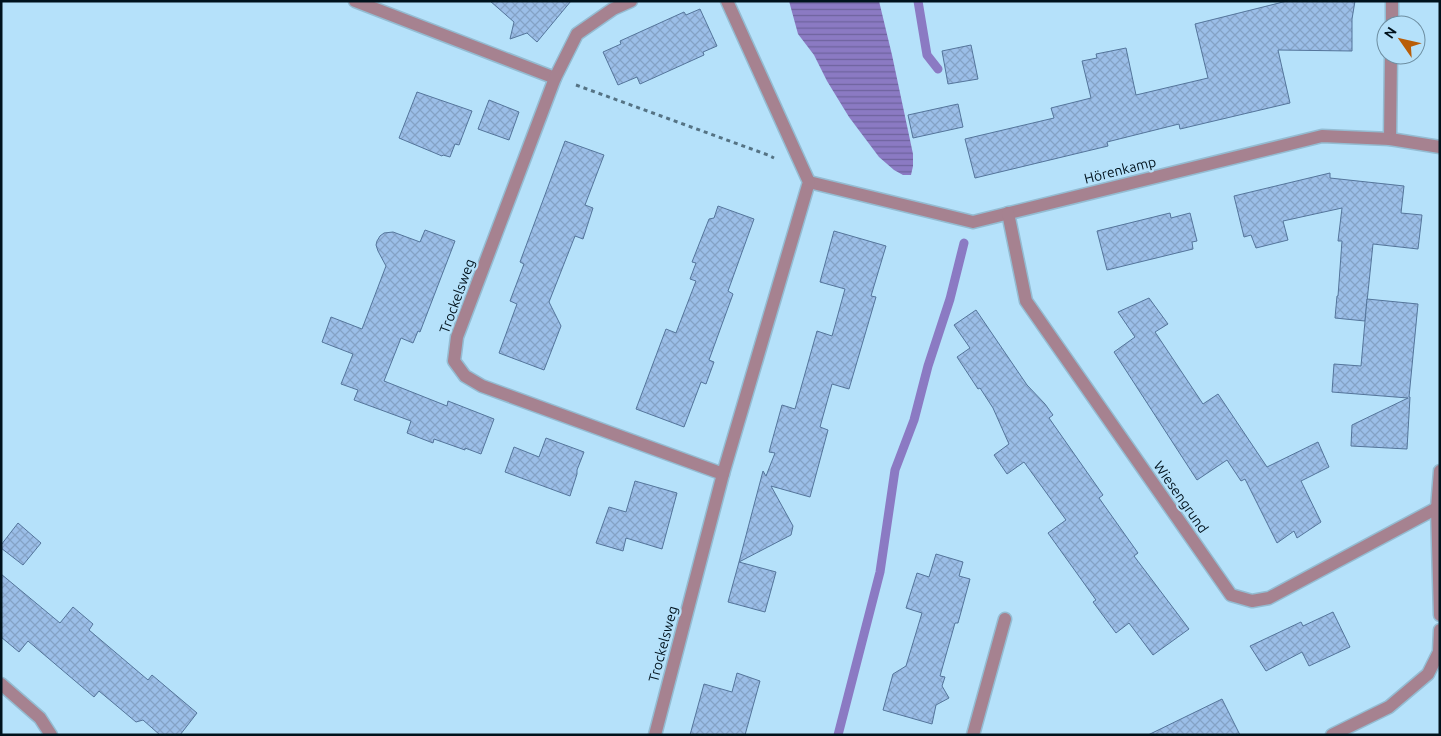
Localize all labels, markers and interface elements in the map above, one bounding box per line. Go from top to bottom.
north arrow [1376,15,1426,65]
text: N [1381,24,1400,42]
street label: Hörenkamp [1082,153,1158,187]
street label: Trockelsweg [436,257,478,335]
street label: Wiesengrund [1150,458,1212,536]
street label: Trockelsweg [645,604,681,684]

